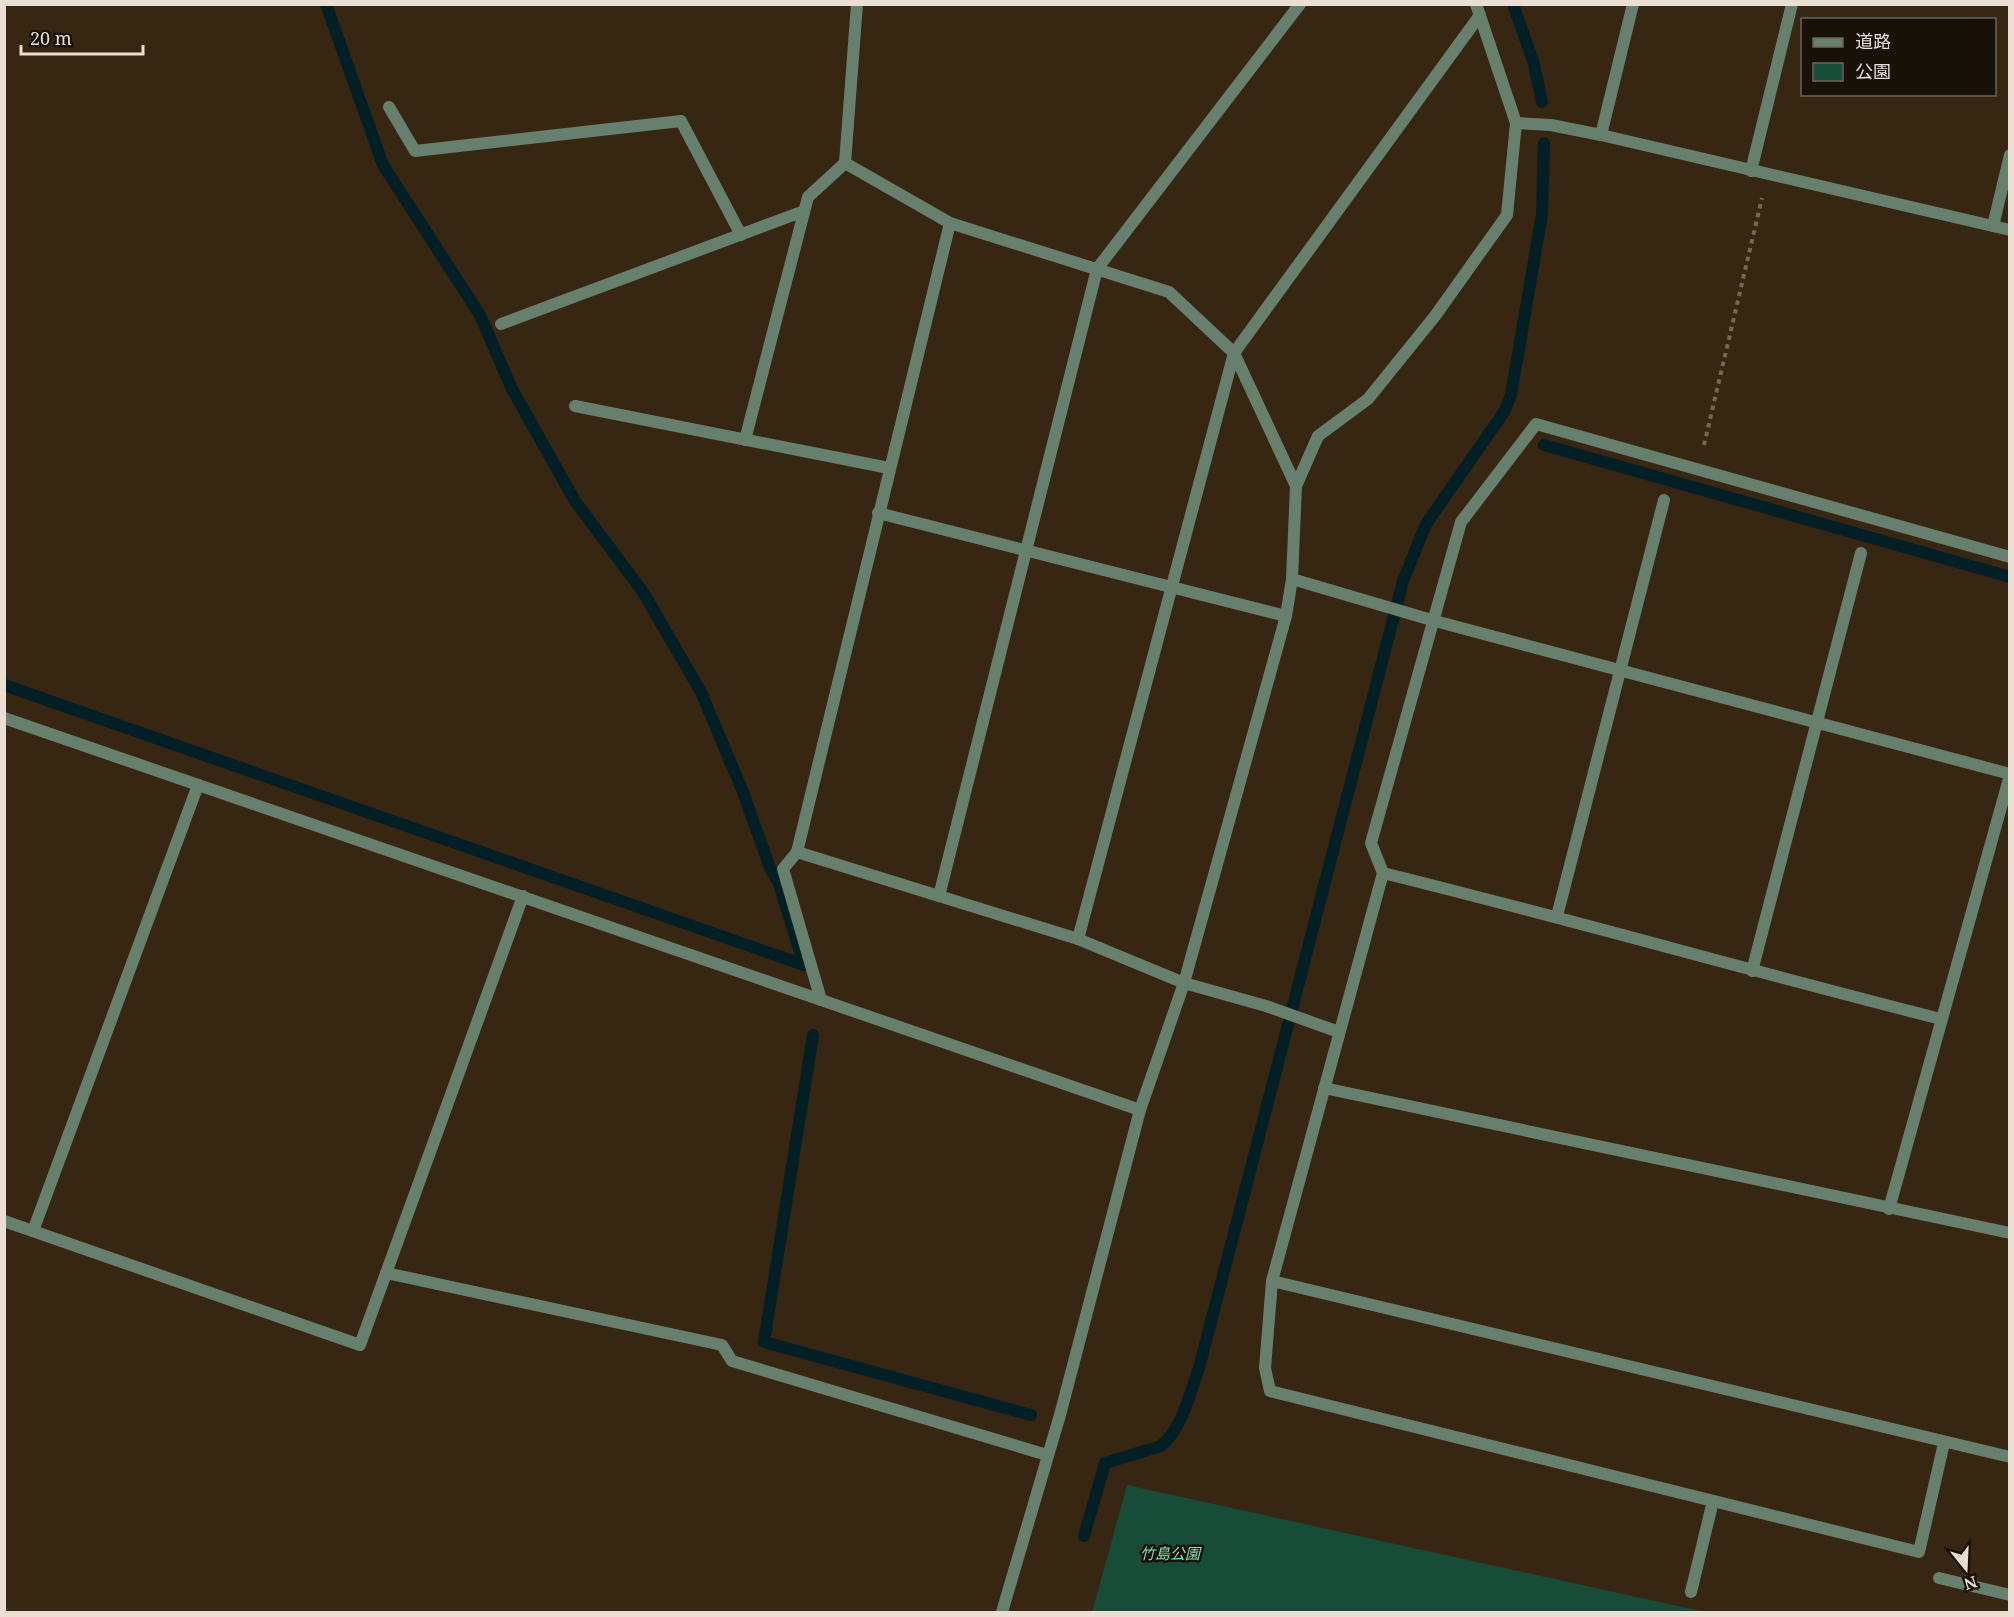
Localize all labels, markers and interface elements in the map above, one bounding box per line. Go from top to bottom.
scale bar [21,18,142,56]
legend [1801,18,1996,96]
text: 20 m [30,26,72,50]
text: 道路 [1855,29,1891,53]
text: 公園 [1855,59,1891,83]
north arrow [1936,1539,1996,1599]
park label: 竹島公園 [1140,1543,1202,1563]
text: N [1961,1571,1980,1596]

